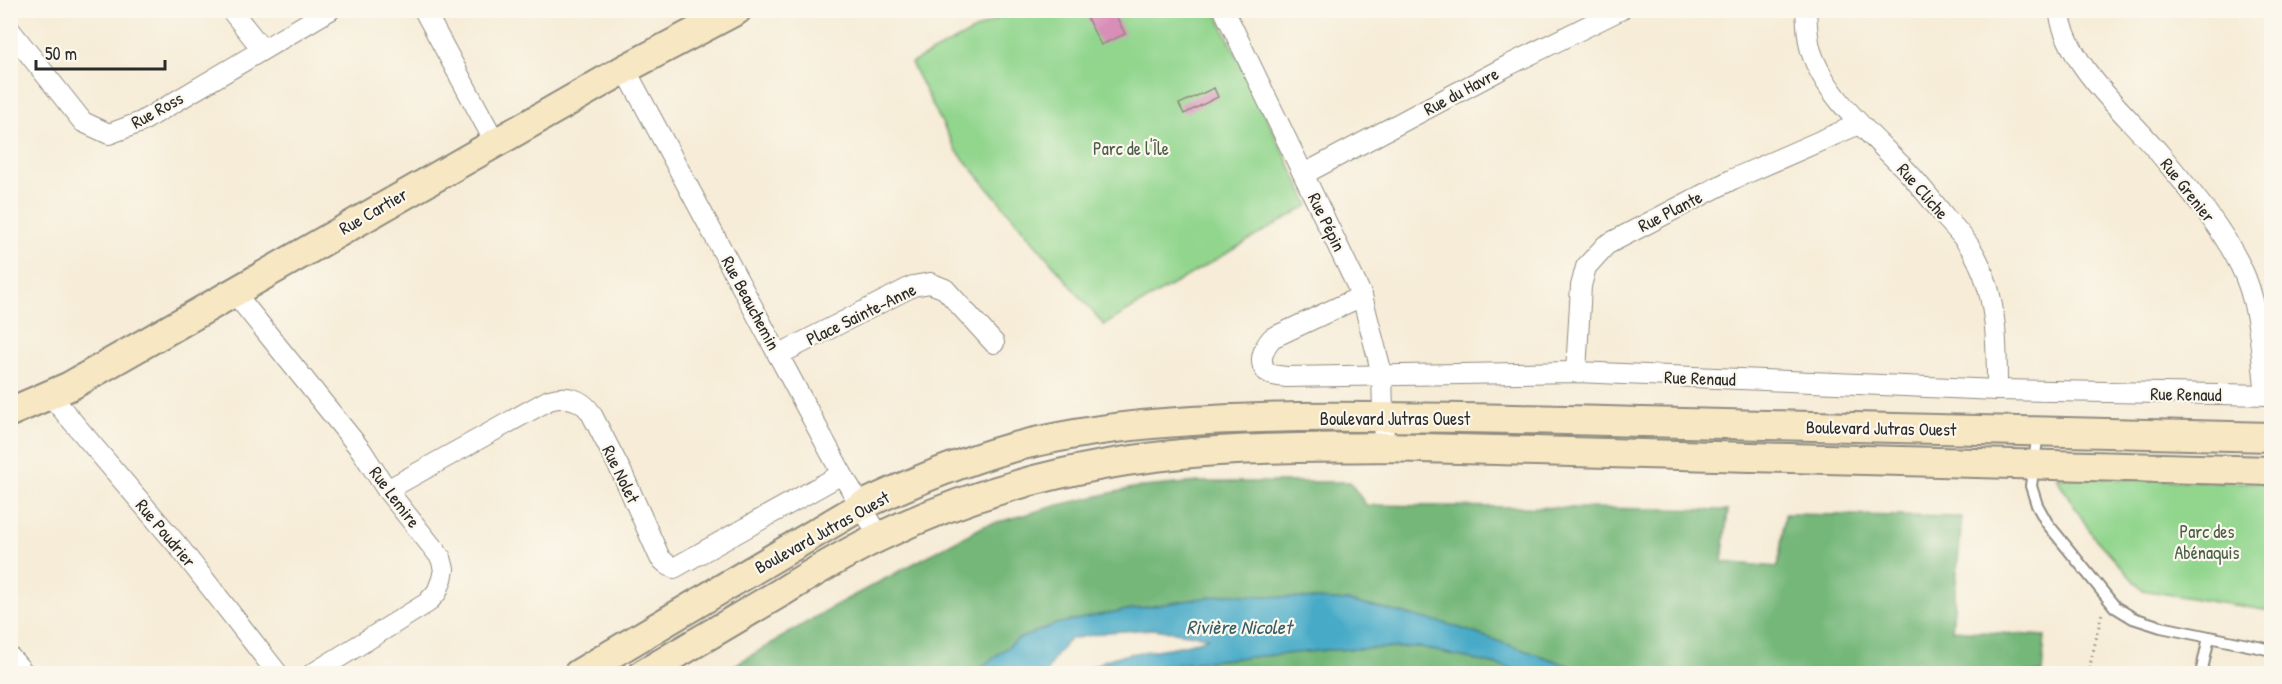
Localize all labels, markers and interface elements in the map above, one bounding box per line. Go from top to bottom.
scale bar [36,33,165,71]
text: 50 m [45,41,77,66]
street label: Rue du Havre [1419,61,1503,121]
street label: Rue Ross [126,85,188,134]
park label: Parc de l'Île [1093,136,1169,161]
street label: Rue Grenier [2155,152,2221,228]
street label: Rue Cliche [1892,157,1954,225]
street label: Rue Cartier [334,181,412,241]
street label: Rue Plante [1634,184,1706,238]
street label: Rue Pépin [1302,188,1352,256]
street label: Rue Beauchemin [716,252,786,354]
street label: Place Sainte-Anne [802,277,920,351]
street label: Rue Renaud [1664,364,1736,392]
street label: Rue Renaud [2150,381,2222,407]
street label: Boulevard Jutras Ouest [1320,406,1471,431]
street label: Boulevard Jutras Ouest [1806,414,1957,442]
street label: Rue Nolet [596,441,646,508]
street label: Rue Lemire [364,461,426,533]
street label: Boulevard Jutras Ouest [750,484,895,579]
street label: Rue Poudrier [130,494,202,572]
park label: Parc des Abénaquis [2174,519,2240,565]
water label: Rivière Nicolet [1186,613,1295,640]

